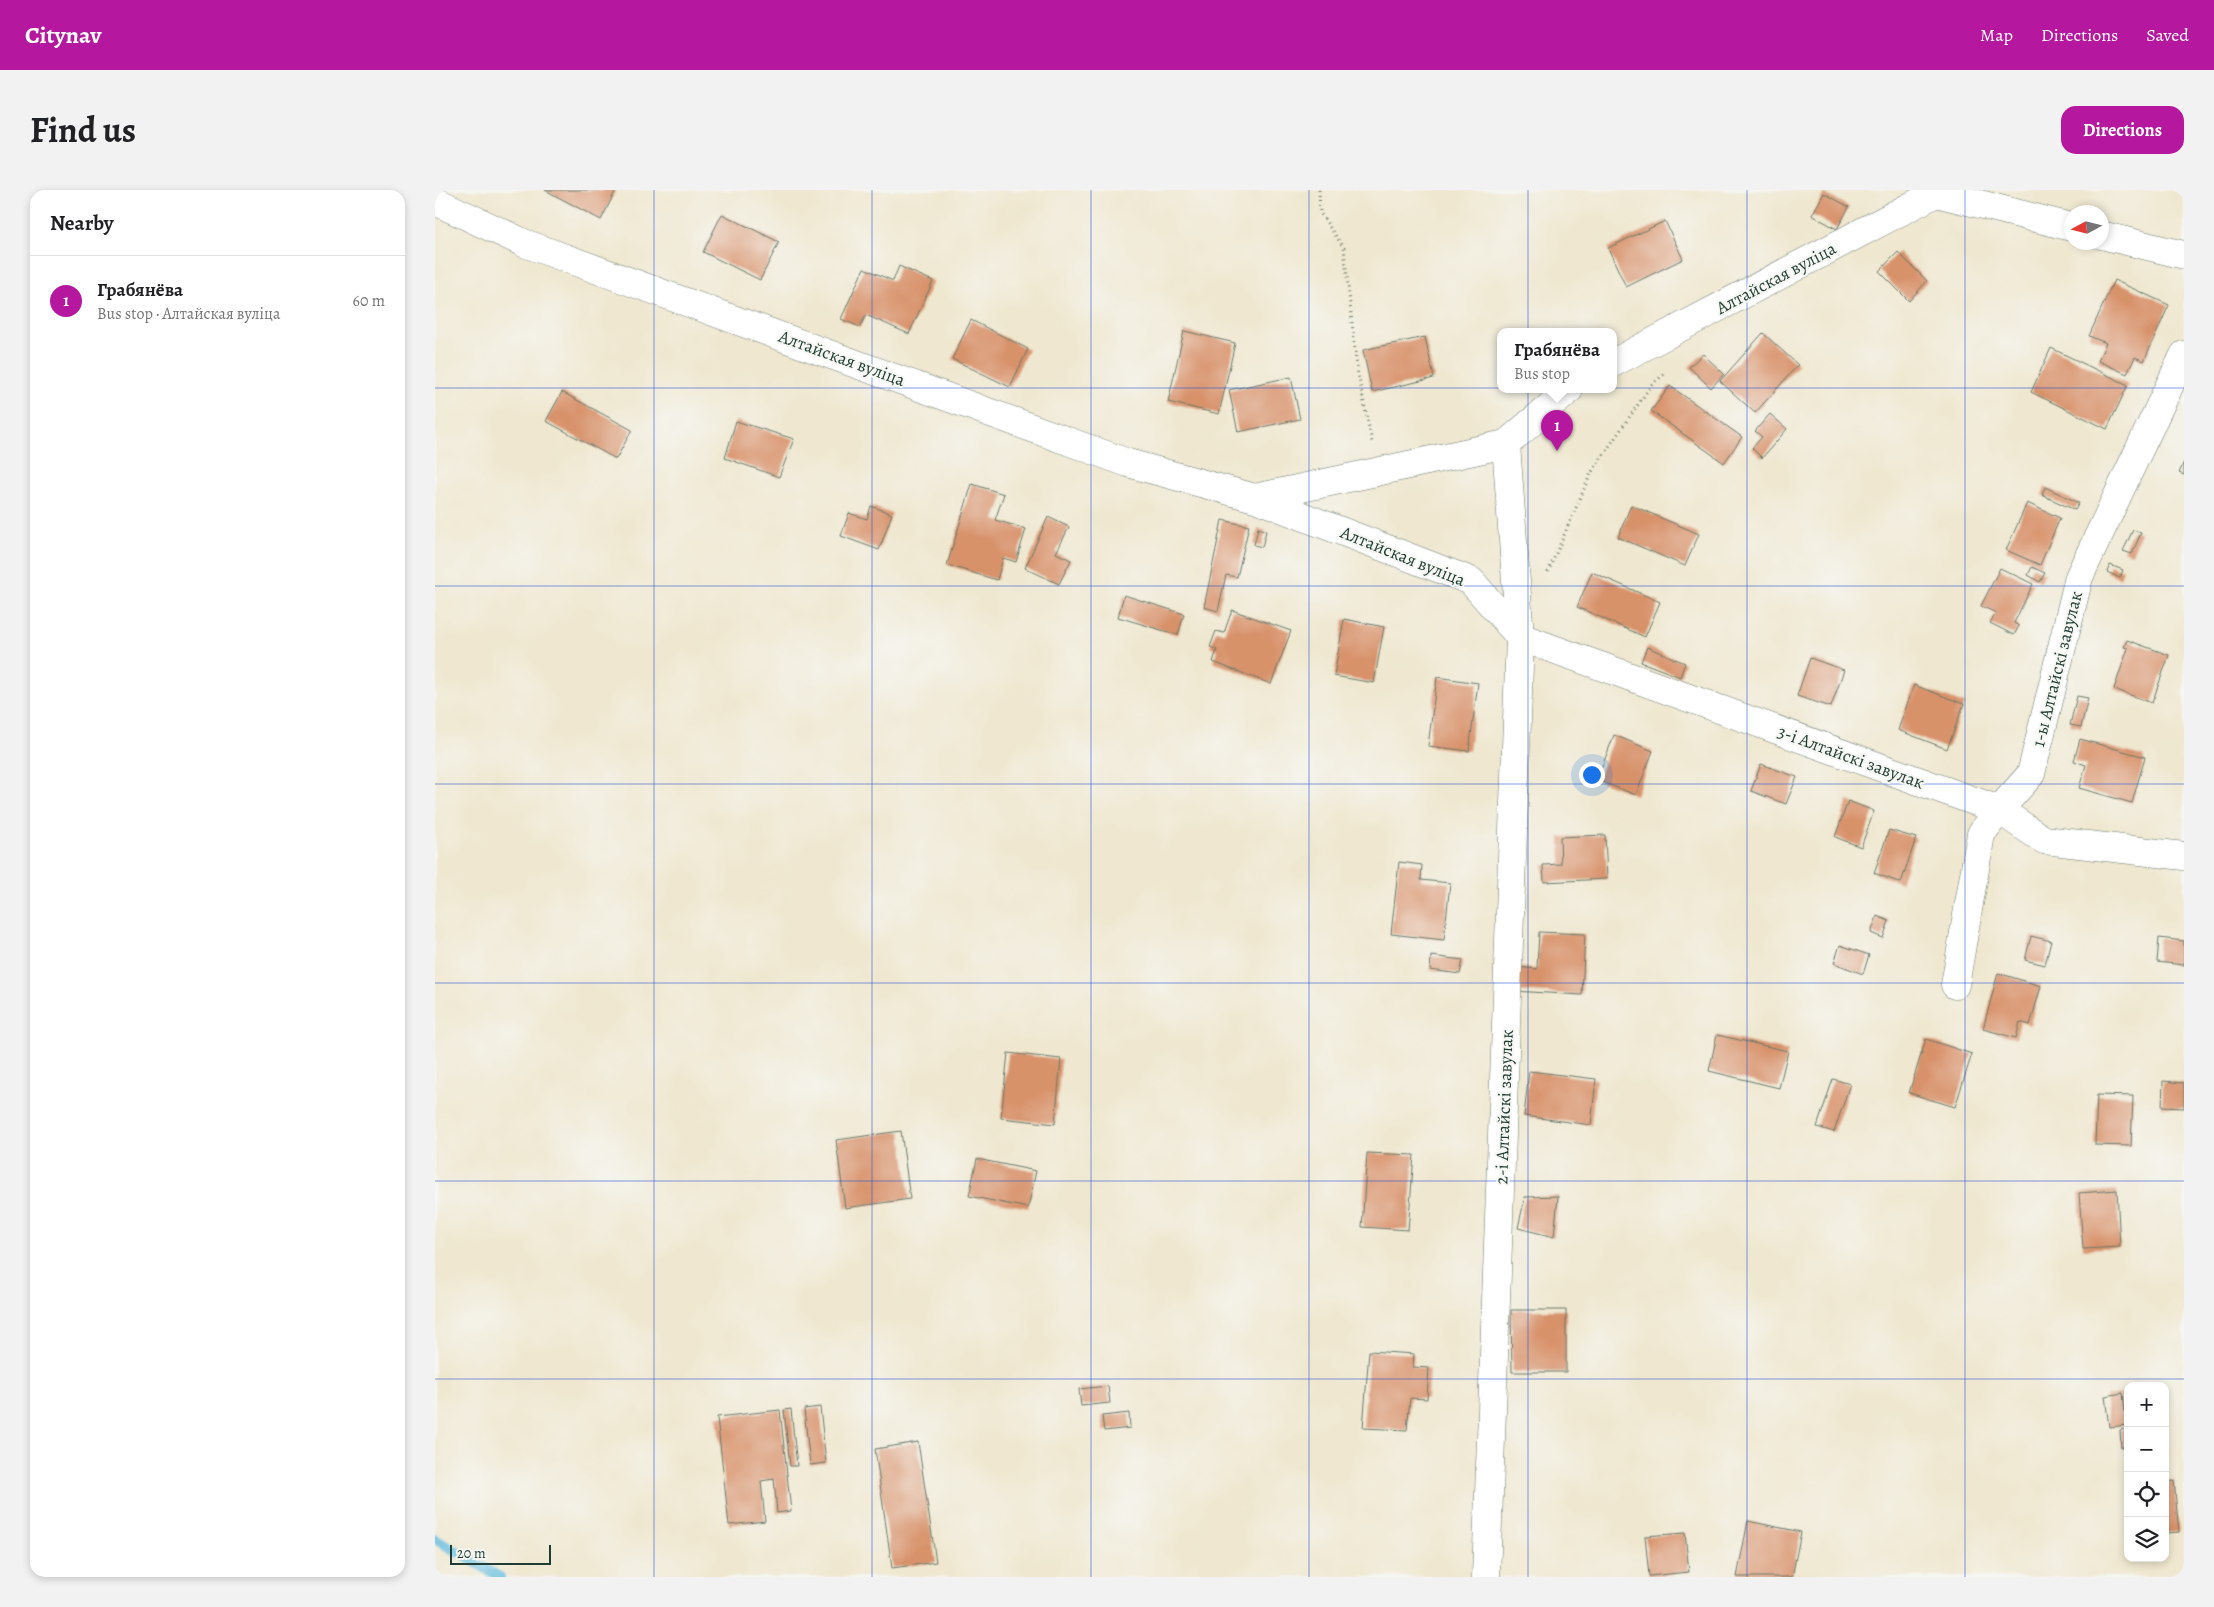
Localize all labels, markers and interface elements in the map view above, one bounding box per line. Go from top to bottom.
text: Citynav [25,19,101,51]
text: Map [1980,23,2013,47]
text: Directions [2041,23,2118,47]
text: Saved [2146,23,2189,47]
text: Find us [30,106,136,154]
button: Directions [2061,106,2184,154]
north arrow [2064,205,2109,250]
text: Nearby [50,209,113,237]
street label: Алтайская вуліца [1711,236,1841,320]
text: Грабянёва [97,277,183,303]
text: 1 [63,290,69,312]
text: 60 m [353,290,385,312]
text: Bus stop · Алтайская вуліца [97,303,280,325]
street label: Алтайская вуліца [775,324,909,392]
popup [1497,328,1617,393]
text: Грабянёва [1514,337,1600,363]
text: Bus stop [1514,363,1570,385]
pin: 1 [1541,410,1573,451]
street label: Алтайская вуліца [1336,520,1470,592]
street label: 1-ы Алтайскі завулак [2026,588,2088,750]
street label: 3-і Алтайскі завулак [1774,719,1928,795]
your location [1579,762,1605,788]
street label: 2-і Алтайскі завулак [1489,1029,1519,1185]
map controls [2124,1382,2169,1562]
button: + [2124,1382,2169,1427]
button: − [2124,1427,2169,1472]
button: locate [2124,1472,2169,1517]
button: layers [2124,1517,2169,1562]
scale bar [450,1542,551,1565]
text: 20 m [457,1544,486,1563]

